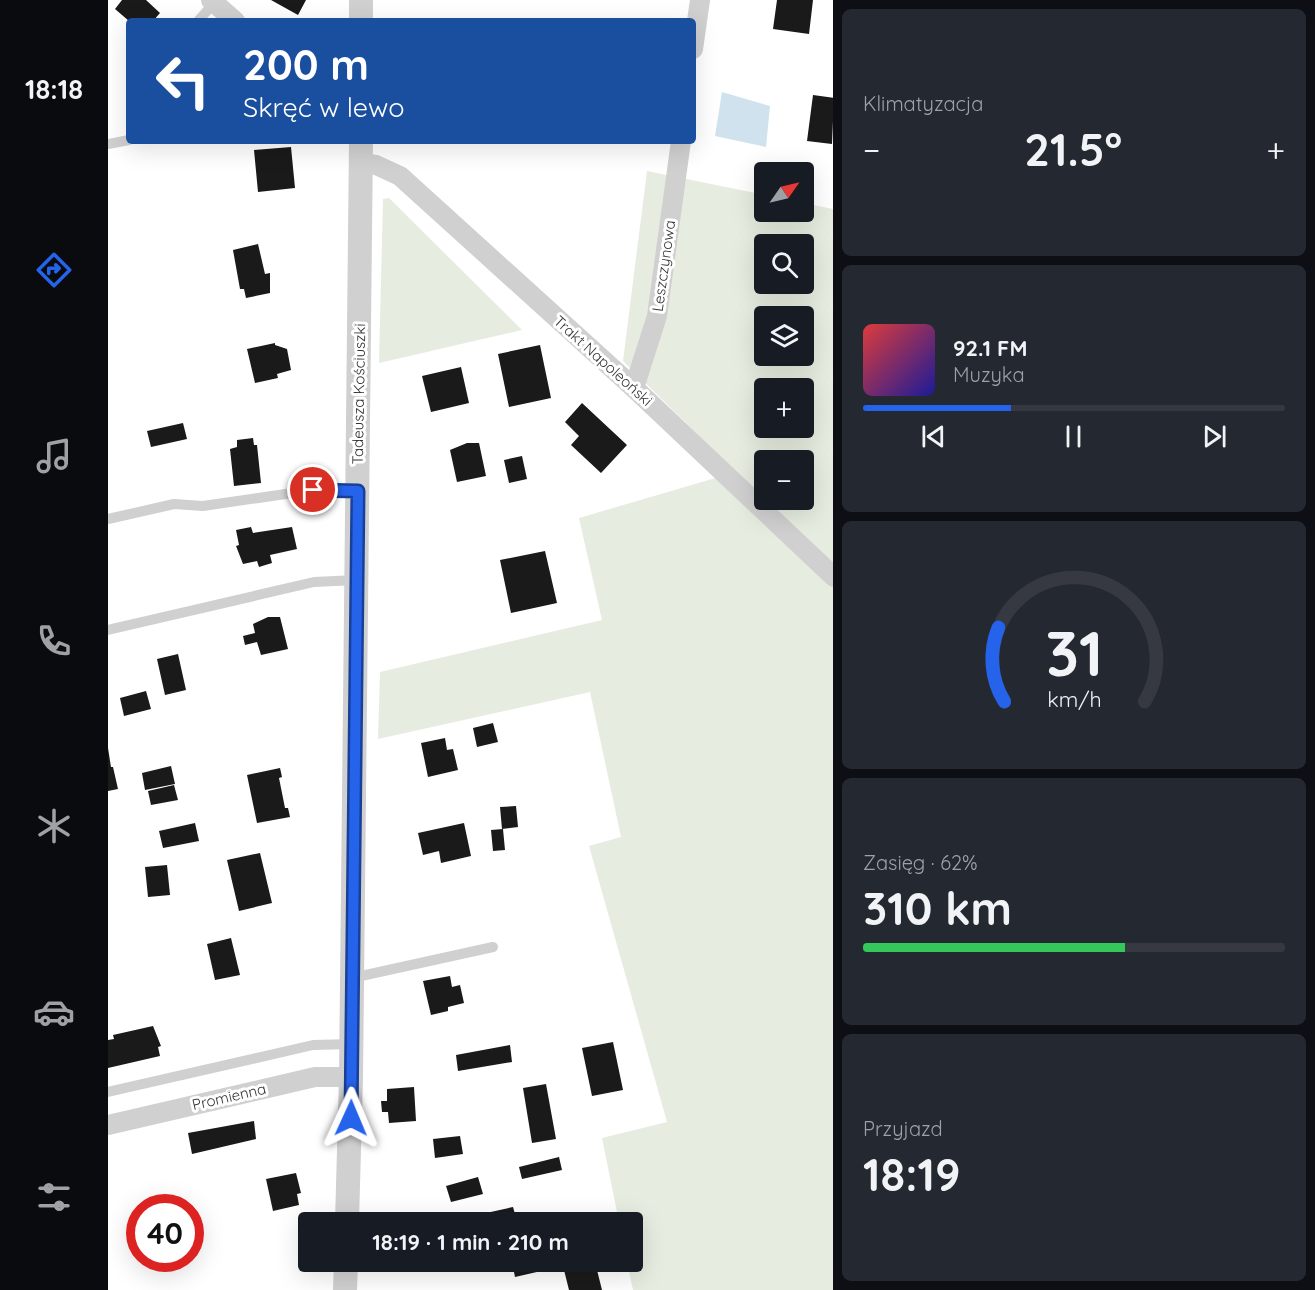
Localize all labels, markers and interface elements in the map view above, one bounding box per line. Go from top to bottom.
text: 200 m [243,38,369,91]
icon: left [144,42,222,120]
text: 18:18 [25,72,83,106]
text: Skręć w lewo [243,90,405,124]
text: Klimatyzacja [863,91,983,116]
text: 21.5° [1024,121,1122,177]
text: − [863,129,880,170]
text: + [1266,129,1285,170]
north arrow [754,162,814,222]
map controls [754,162,814,510]
street label: Leszczynowa [648,219,679,313]
button: search [754,234,814,294]
icon: directions [33,249,75,291]
button: layers [754,306,814,366]
street label: Trakt Napoleoński [550,311,657,410]
street label: Tadeusza Kościuszki [348,323,369,465]
text: 92.1 FM [953,334,1028,362]
text: Muzyka [953,362,1025,387]
button: + [754,378,814,438]
icon: previous [917,420,950,453]
icon: pause [1057,420,1090,453]
icon: next [1198,420,1231,453]
icon: music [33,435,75,477]
button: − [754,450,814,510]
pin [287,464,338,515]
icon: arrive [296,473,329,506]
text: 31 [1045,614,1103,692]
icon: phone [33,620,75,662]
text: km/h [1047,686,1101,712]
icon: climate [33,805,75,847]
text: Zasięg · 62% [863,850,978,875]
text: 310 km [863,880,1012,936]
icon: car [33,991,75,1033]
street label: Promienna [190,1079,268,1114]
position arrow [319,1086,383,1150]
text: Przyjazd [863,1116,943,1141]
text: 18:19 [863,1146,961,1202]
icon: filters [33,1176,75,1218]
speed limit sign: 40 [126,1194,204,1272]
text: 18:19 · 1 min · 210 m [372,1228,569,1256]

